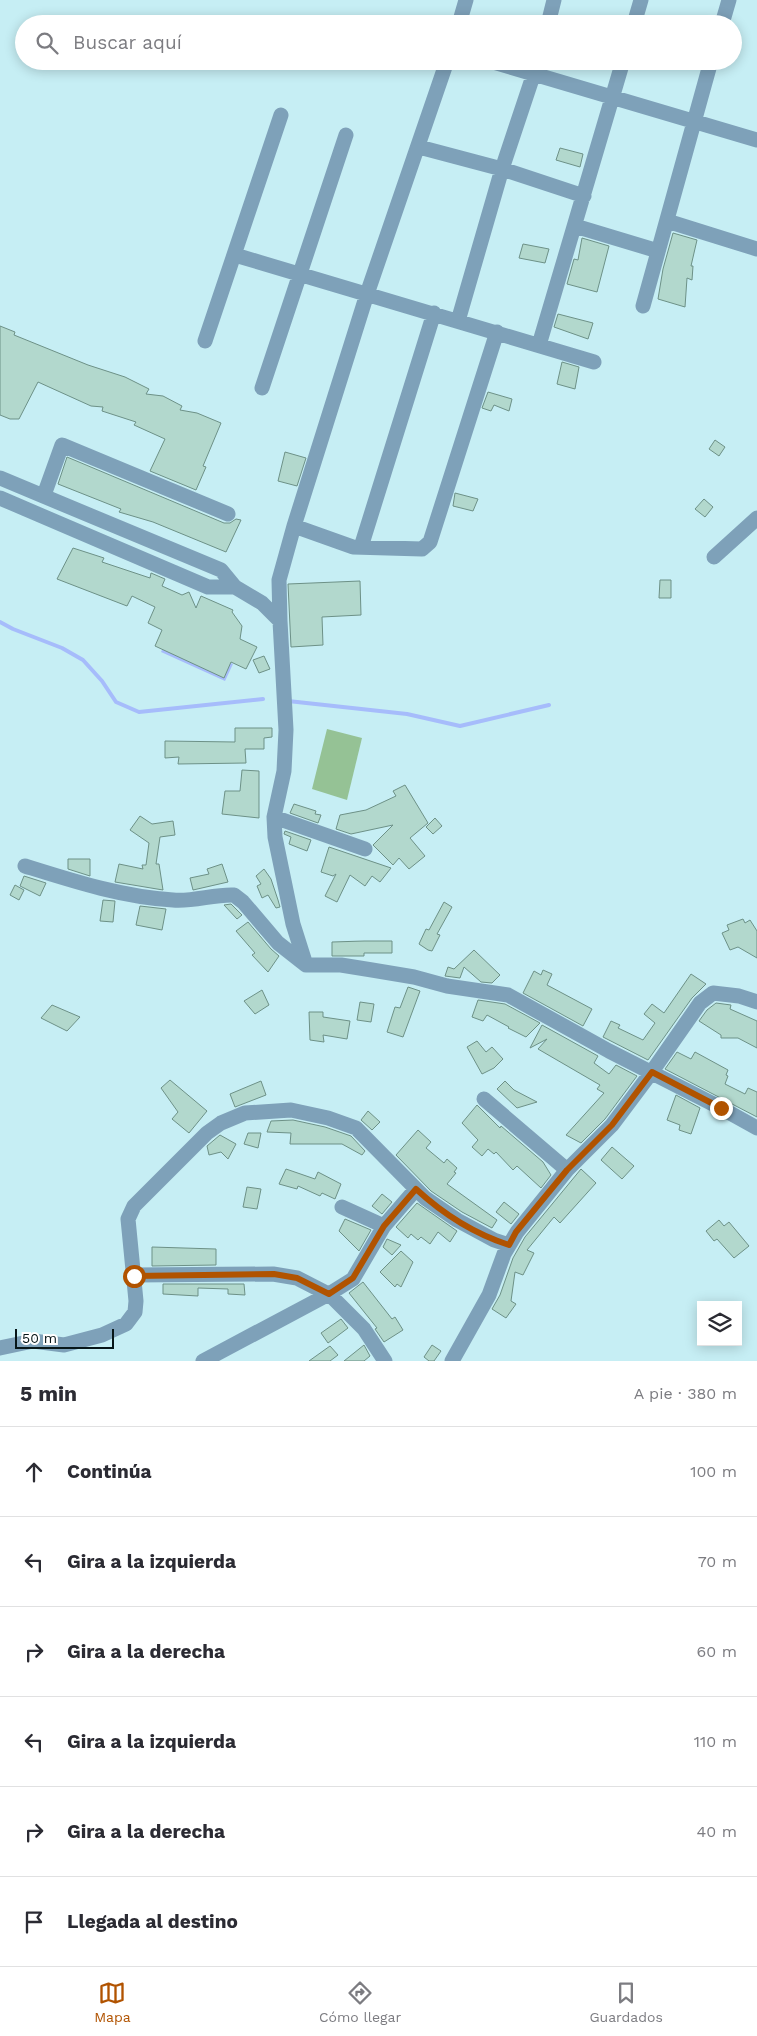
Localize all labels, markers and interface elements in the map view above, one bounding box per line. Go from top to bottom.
search box [15,15,742,70]
icon: search [33,29,61,57]
text: Buscar aquí [73,31,182,54]
route end [710,1097,733,1120]
route start [123,1265,146,1288]
map controls [697,1301,742,1346]
button: layers [697,1301,742,1346]
scale bar [15,1326,114,1349]
text: 50 m [22,1330,57,1346]
text: 5 min [20,1381,77,1406]
text: A pie · 380 m [634,1384,737,1403]
icon: ahead [20,1458,48,1486]
text: Continúa [67,1460,151,1483]
text: 100 m [690,1462,737,1481]
icon: left [20,1548,48,1576]
text: Gira a la izquierda [67,1550,236,1573]
text: 70 m [698,1552,737,1571]
icon: right [20,1638,48,1666]
text: Gira a la derecha [67,1640,225,1663]
text: 60 m [697,1642,737,1661]
icon: left [20,1728,48,1756]
text: Gira a la izquierda [67,1730,236,1753]
text: 110 m [694,1732,737,1751]
icon: right [20,1818,48,1846]
text: Gira a la derecha [67,1820,225,1843]
text: 40 m [697,1822,737,1841]
icon: arrive [20,1908,48,1936]
text: Llegada al destino [67,1910,238,1933]
tab: Mapa [94,1979,131,2025]
tab: Cómo llegar [319,1979,401,2025]
tab: Guardados [589,1979,663,2025]

